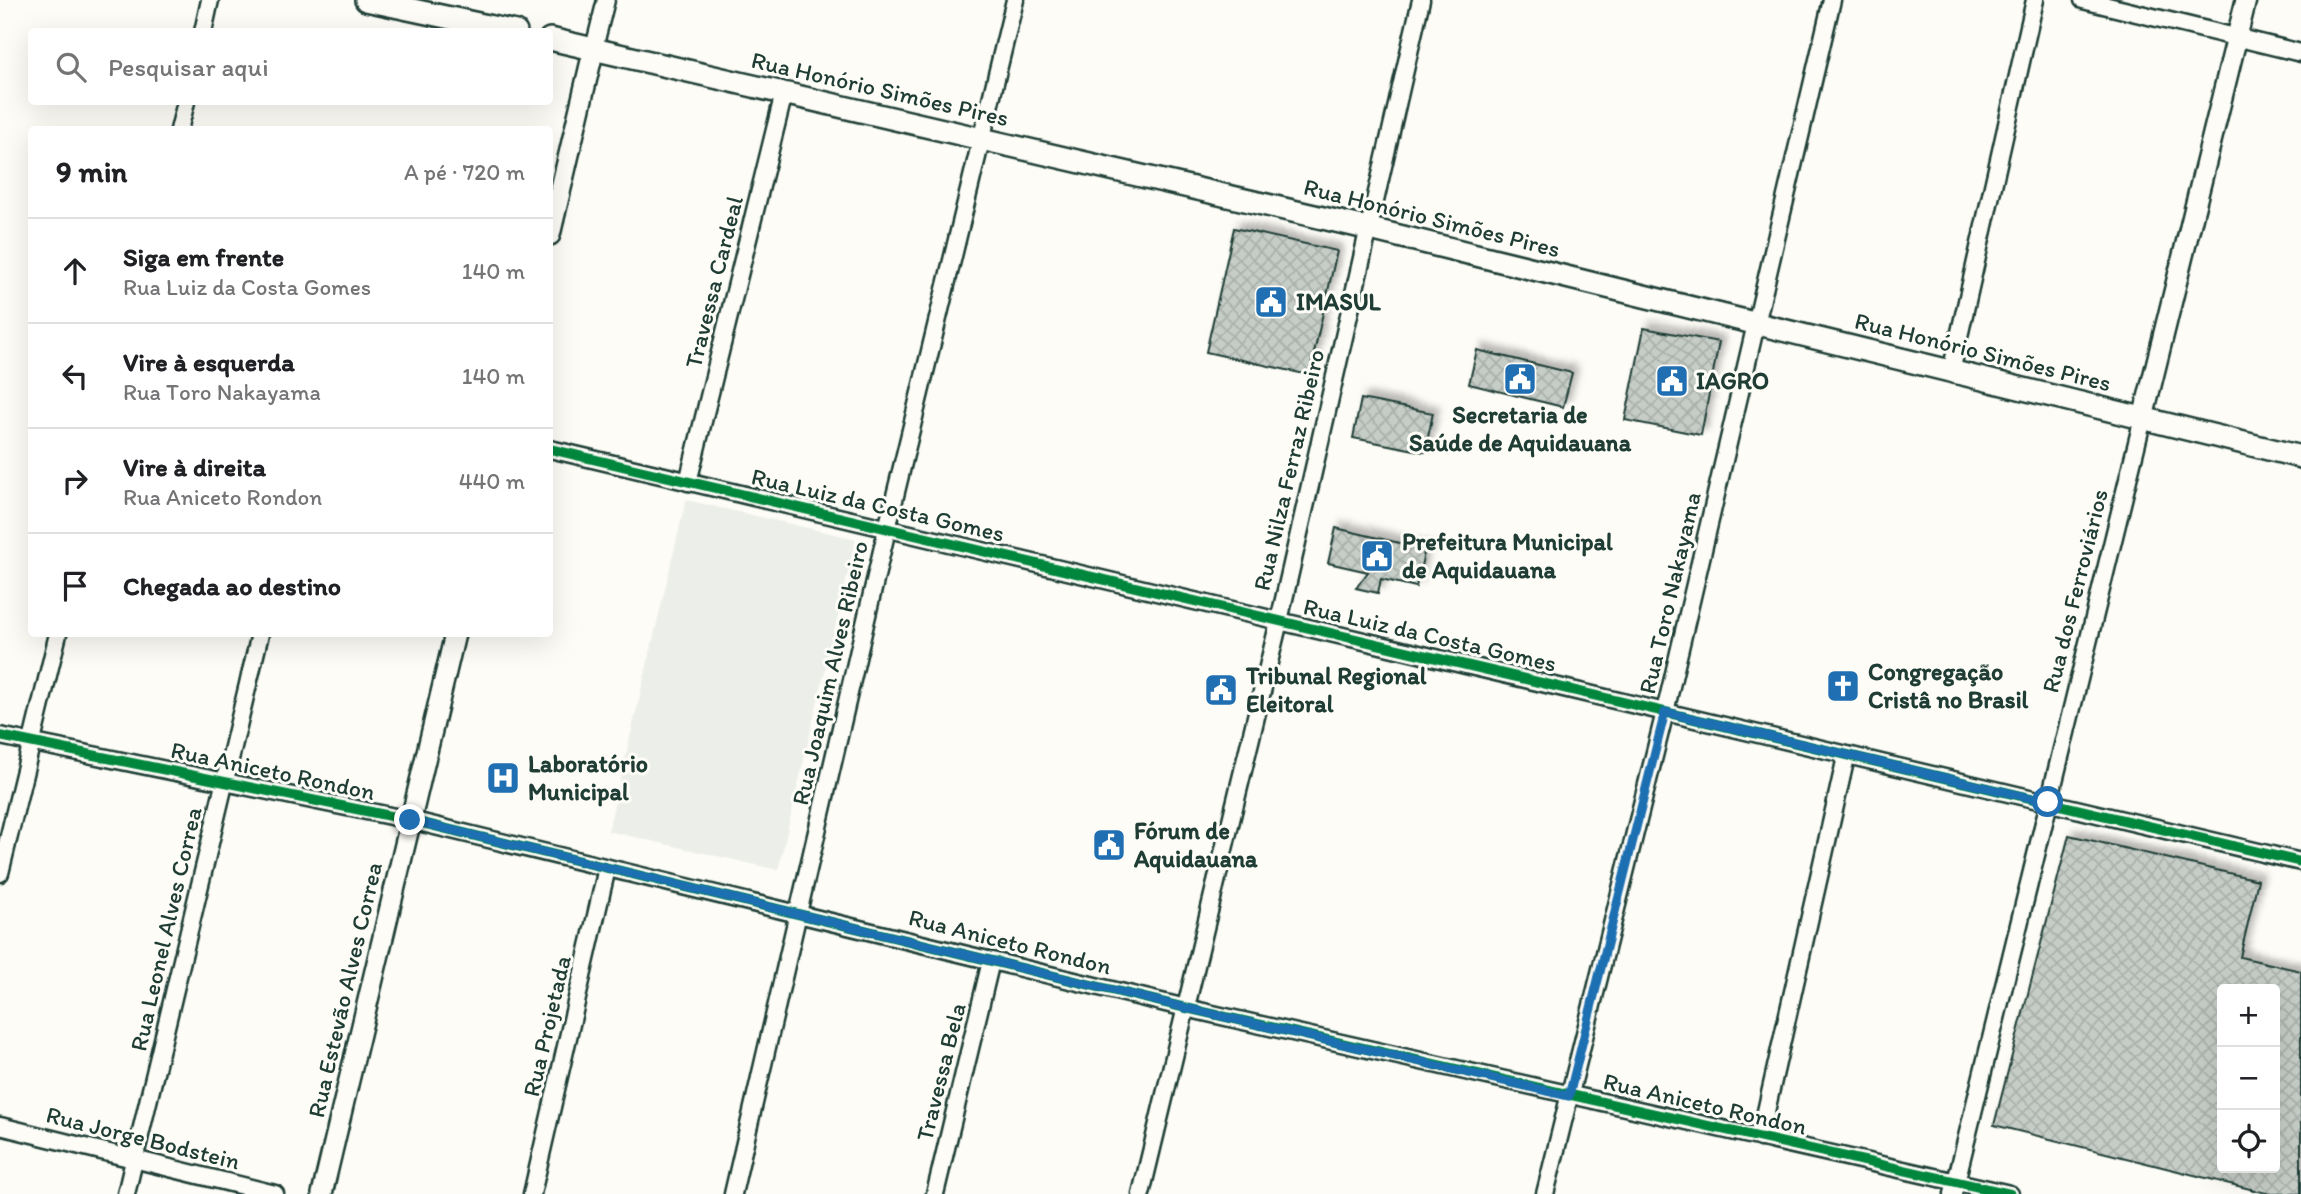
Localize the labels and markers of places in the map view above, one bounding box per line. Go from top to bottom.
public building icon: IMASUL [1252,283,1290,321]
place label: IMASUL [1296,287,1382,316]
public building icon: Secretaria de Saúde de Aquidauana [1501,360,1539,398]
public building icon: IAGRO [1653,362,1691,400]
place label: IAGRO [1696,366,1769,395]
place label: Secretaria de Saúde de Aquidauana [1409,400,1632,458]
place label: Prefeitura Municipal de Aquidauana [1402,527,1613,585]
public building icon: Prefeitura Municipal de Aquidauana [1358,537,1396,575]
place label: Congregação Cristâ no Brasil [1868,657,2029,714]
place label: Tribunal Regional Eleitoral [1245,661,1427,718]
church icon: Congregação Cristâ no Brasil [1824,667,1862,705]
public building icon: Tribunal Regional Eleitoral [1202,671,1240,709]
place label: Laboratório Municipal [528,749,648,807]
hospital icon: Laboratório Municipal [484,759,522,797]
place label: Fórum de Aquidauana [1133,816,1258,874]
public building icon: Fórum de Aquidauana [1090,826,1128,864]

